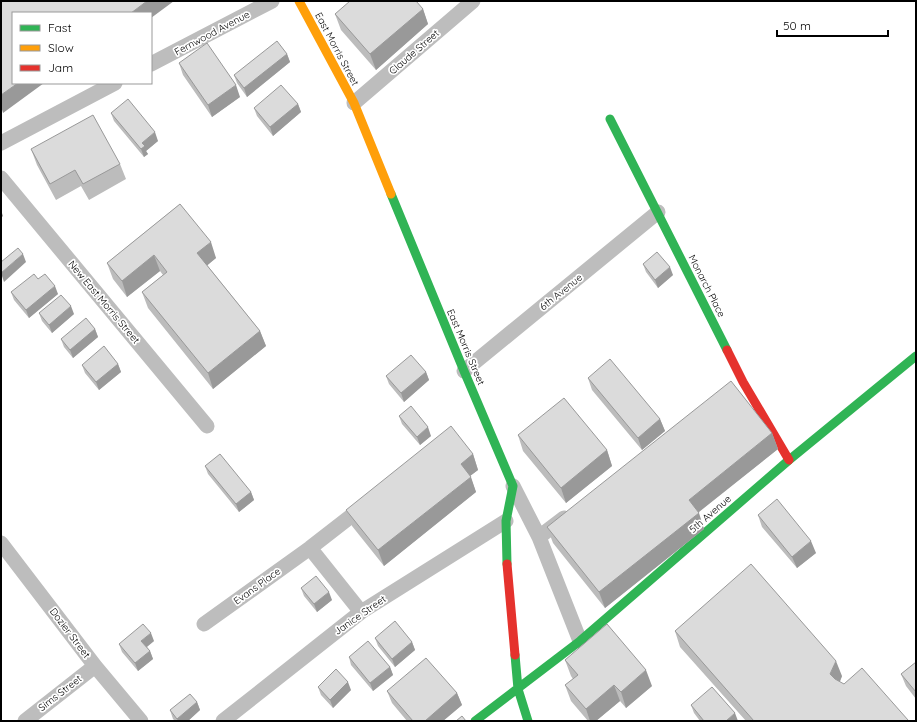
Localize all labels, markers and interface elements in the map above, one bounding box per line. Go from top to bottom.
street label: Fernwood Avenue [172,8,252,58]
street label: East Morris Street [312,10,362,89]
legend [12,12,152,84]
scale bar [777,12,888,38]
text: 50 m [783,18,811,33]
text: Fast [48,20,72,35]
street label: Claude Street [386,26,442,77]
text: Slow [48,40,74,55]
text: Jam [48,60,73,75]
street label: Monarch Place [686,253,729,320]
street label: New East Morris Street [65,258,143,347]
street label: 6th Avenue [537,271,585,313]
street label: East Morris Street [444,307,488,388]
street label: 5th Avenue [686,492,734,536]
street label: Evans Place [231,564,283,607]
street label: Janice Street [331,592,389,638]
street label: Dozier Street [47,605,94,661]
street label: Sims Street [36,672,85,714]

